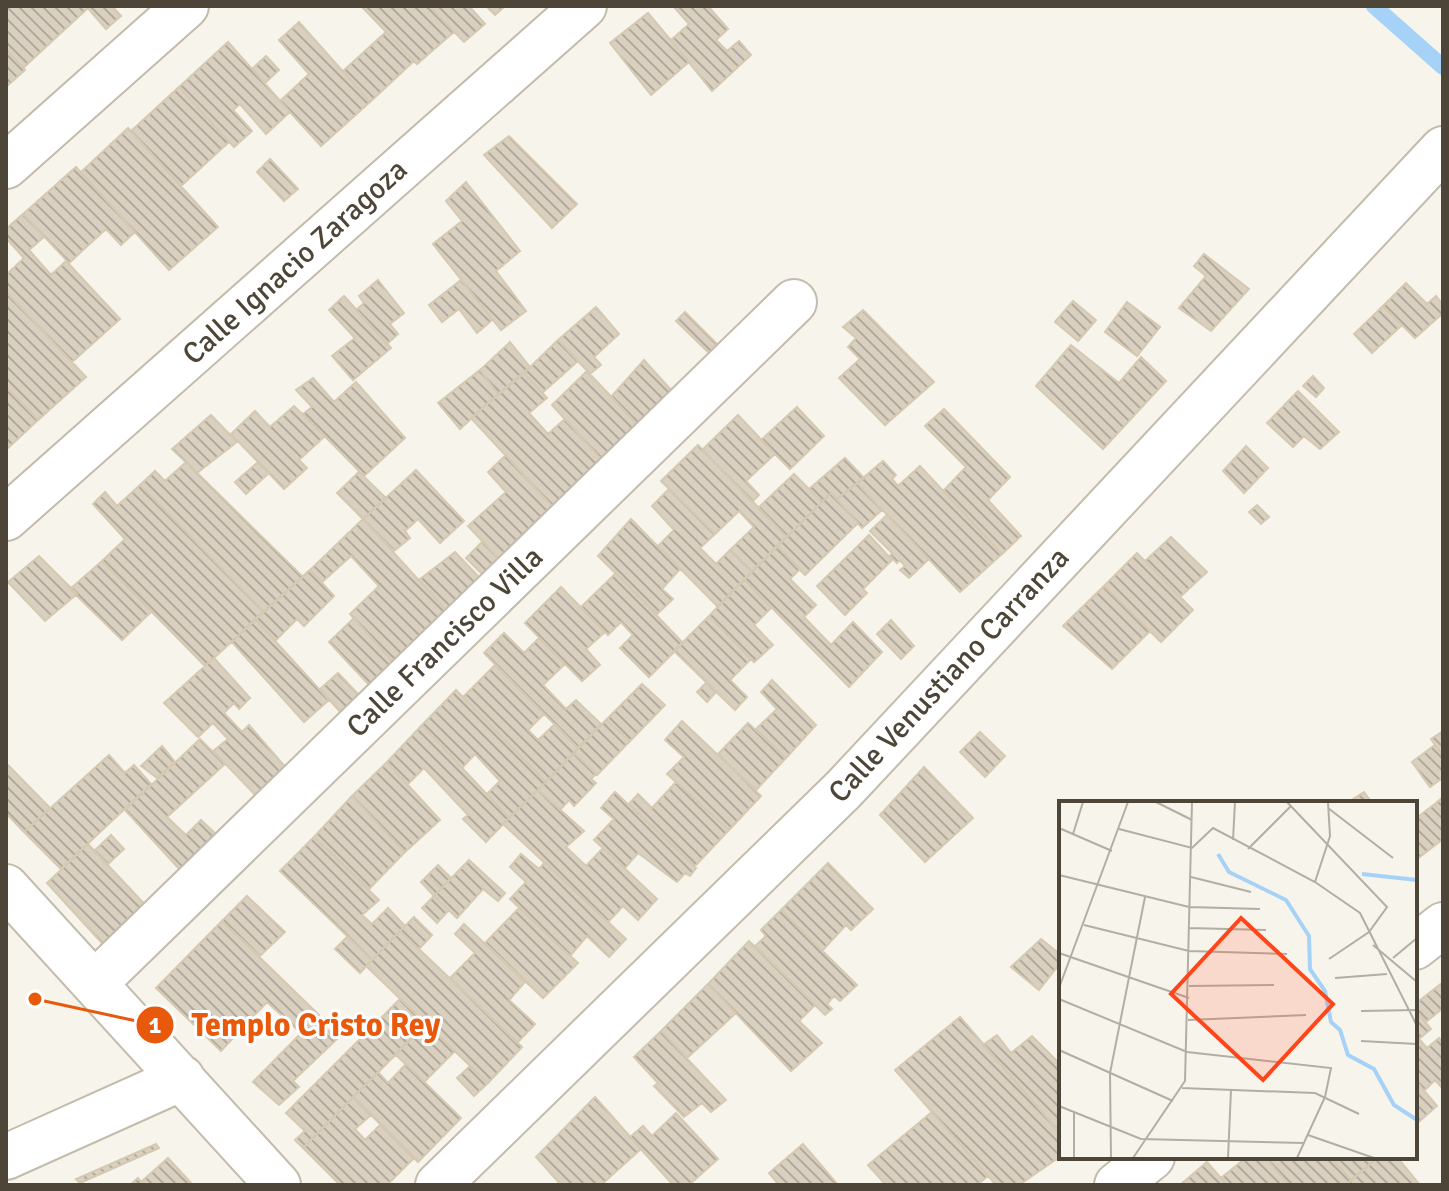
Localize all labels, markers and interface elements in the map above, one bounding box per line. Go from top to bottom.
street label: Calle Ignacio Zaragoza [175,151,415,373]
street label: Calle Francisco Villa [339,539,551,745]
street label: Calle Venustiano Carranza [821,539,1077,811]
inset map [1059,801,1417,1159]
callout: Templo Cristo Rey [135,997,456,1053]
text: Templo Cristo Rey [192,1006,441,1045]
text: 1 [149,1010,162,1040]

